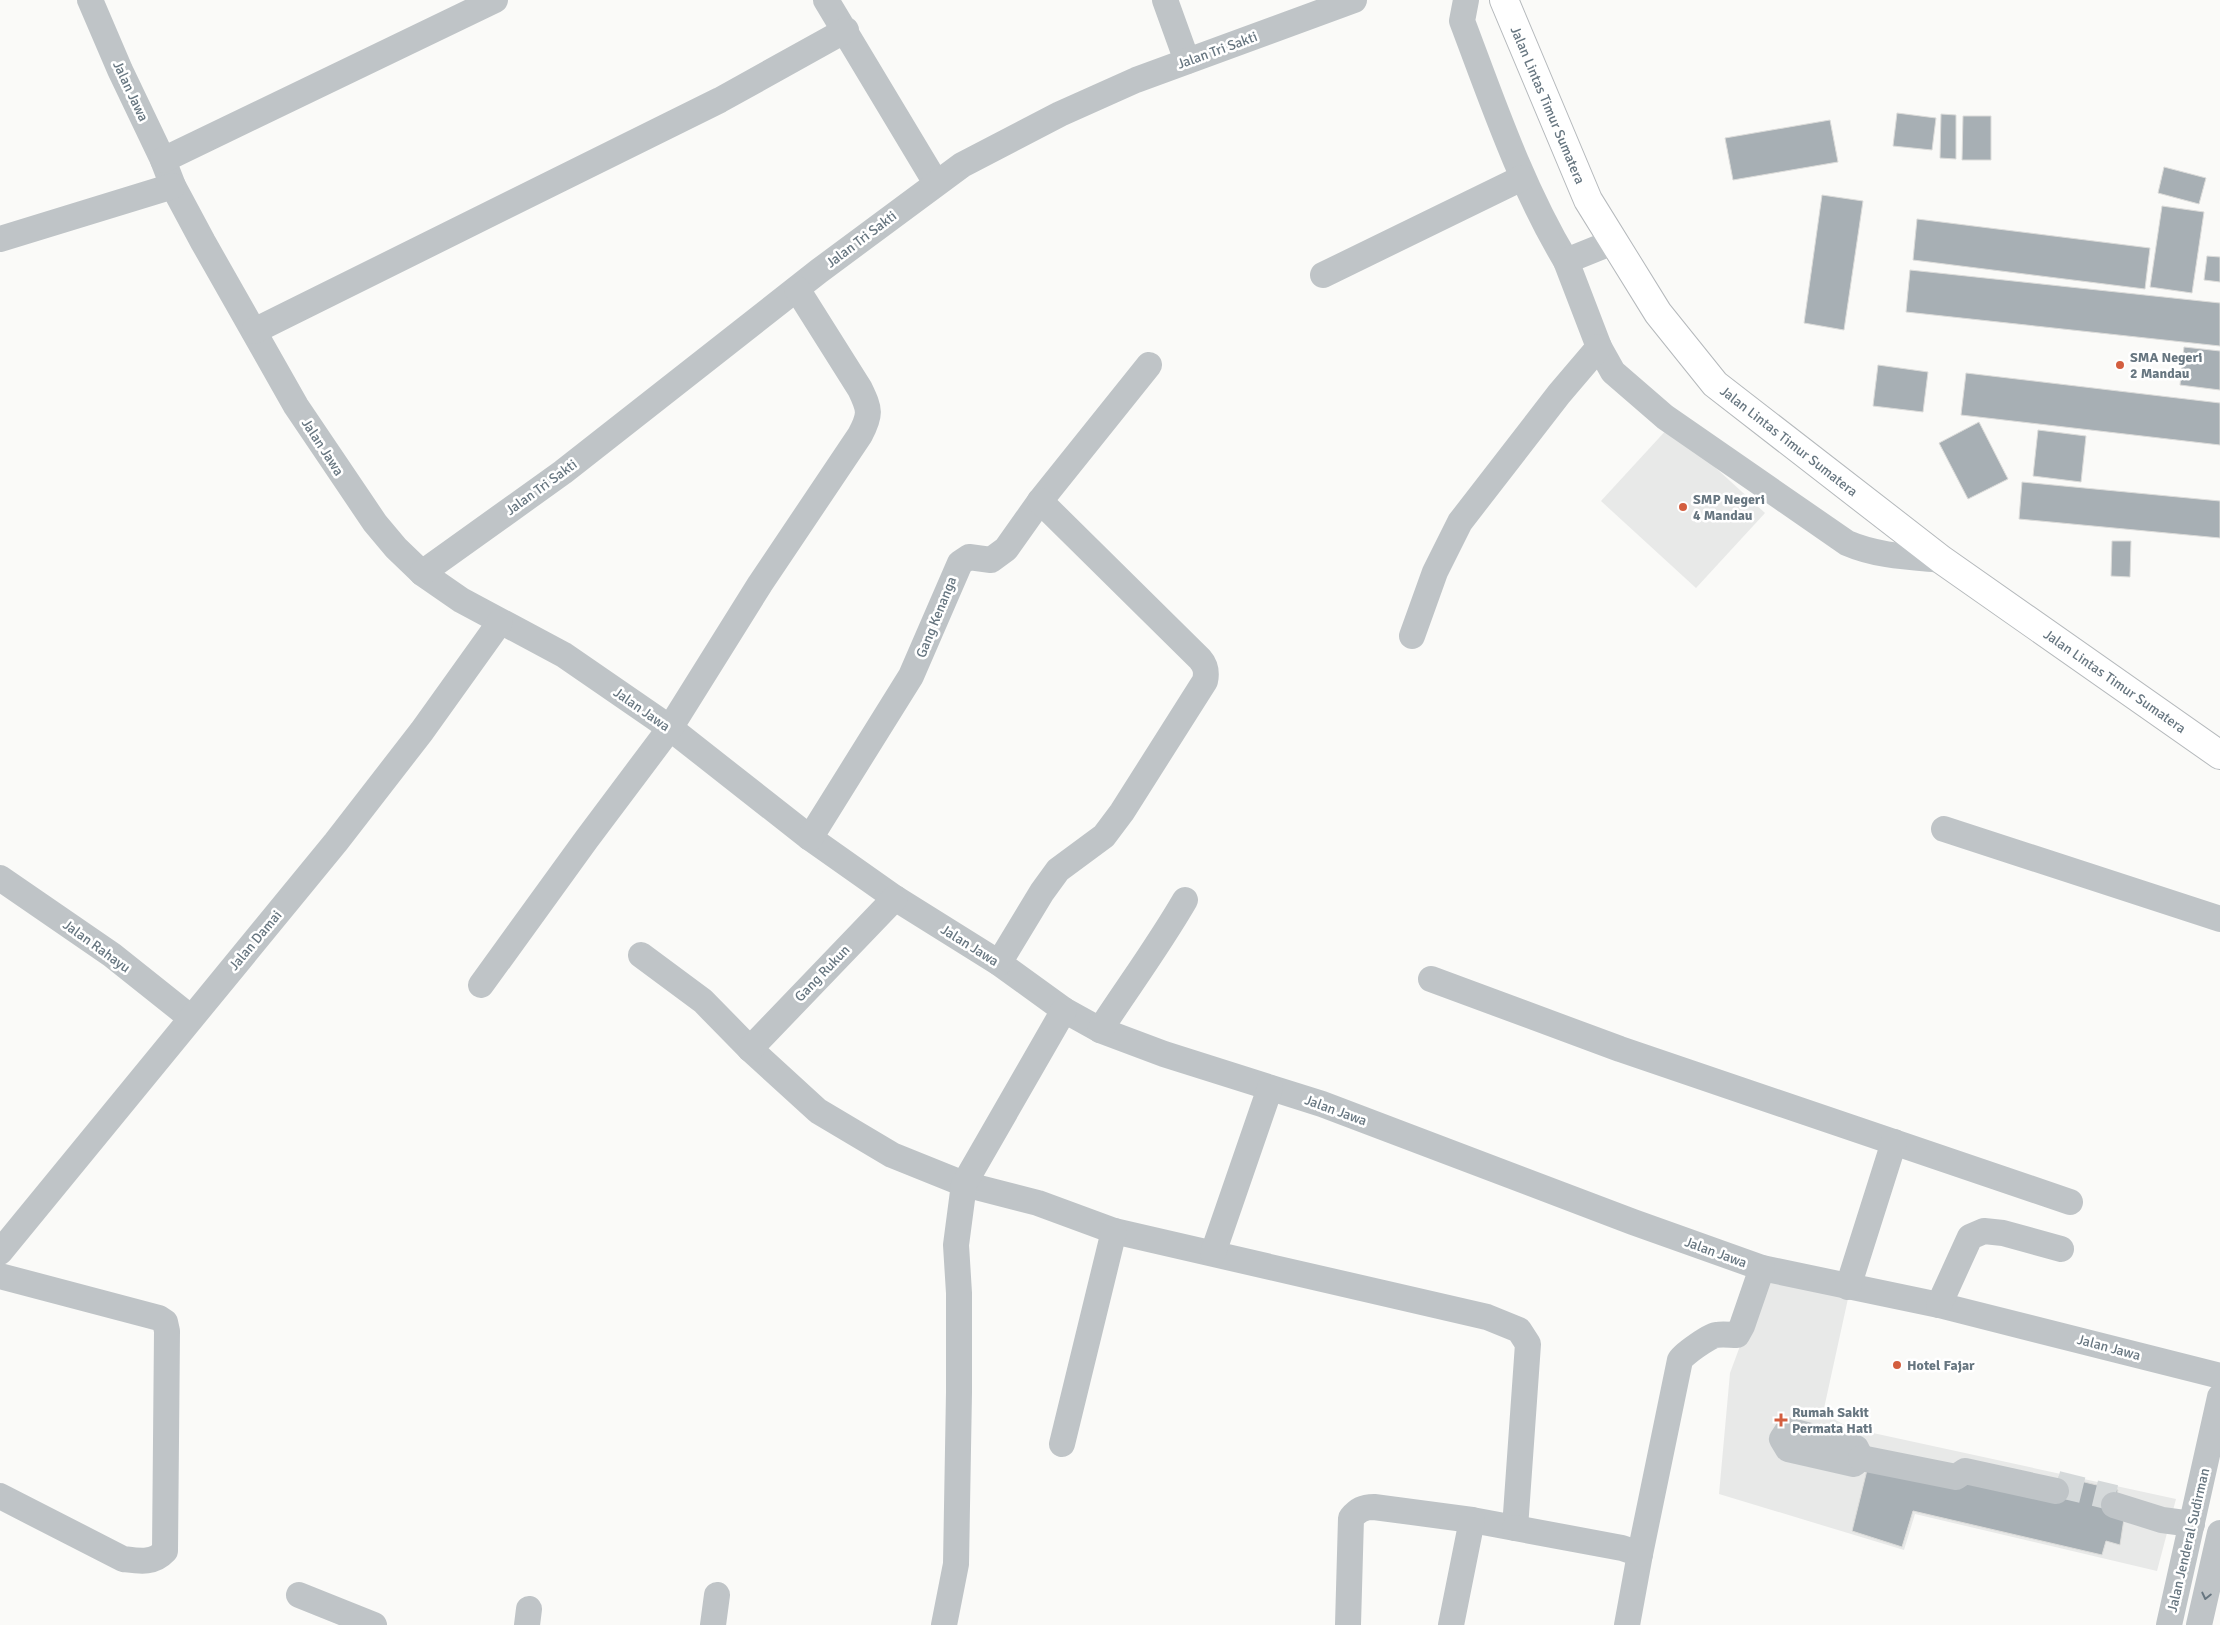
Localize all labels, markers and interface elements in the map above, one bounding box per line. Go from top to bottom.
street label: Jalan Lintas Timur Sumatera [1507,24,1589,187]
street label: Jalan Tri Sakti [1175,28,1260,73]
street label: Jalan Jawa [109,58,152,124]
street label: Jalan Tri Sakti [823,207,900,272]
place label: SMA Negeri 2 Mandau [2130,349,2203,382]
marker: SMA Negeri 2 Mandau [2114,359,2126,371]
street label: Jalan Lintas Timur Sumatera [1717,382,1861,500]
street label: Jalan Jawa [298,415,347,479]
street label: Jalan Tri Sakti [502,456,580,519]
place label: SMP Negeri 4 Mandau [1693,491,1765,524]
marker: SMP Negeri 4 Mandau [1677,501,1689,513]
street label: Gang Kenanga [912,574,960,660]
street label: Jalan Lintas Timur Sumatera [2040,626,2189,737]
street label: Jalan Jawa [610,684,673,735]
street label: Jalan Damai [225,907,285,974]
street label: Jalan Rahayu [60,916,134,977]
street label: Jalan Jawa [938,921,1002,970]
street label: Gang Rukun [791,942,854,1005]
street label: Jalan Jawa [1302,1091,1369,1130]
street label: Jalan Jawa [1682,1233,1749,1272]
street label: Jalan Jawa [2075,1331,2142,1364]
place label: Hotel Fajar [1907,1357,1975,1374]
marker: Hotel Fajar [1891,1359,1903,1371]
place label: Rumah Sakit Permata Hati [1792,1404,1872,1437]
marker: Rumah Sakit Permata Hati [1774,1413,1788,1427]
street label: Jalan Jenderal Sudirman [2164,1466,2213,1614]
one-way arrow [2201,1592,2212,1600]

